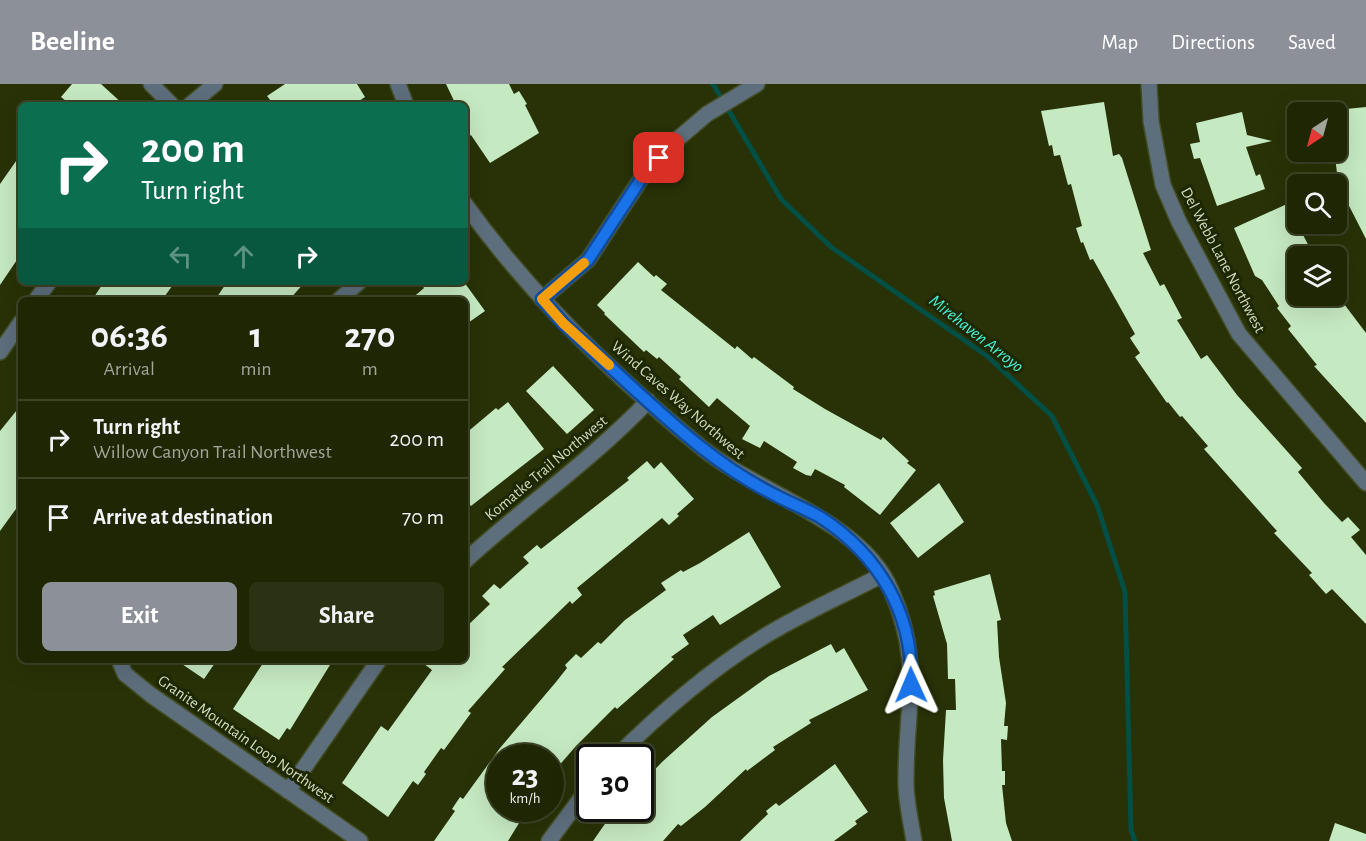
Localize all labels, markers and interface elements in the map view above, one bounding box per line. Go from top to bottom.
text: Beeline [30,28,115,56]
text: Map [1102,32,1138,53]
text: Directions [1171,32,1255,53]
text: Saved [1288,32,1336,53]
north arrow [1287,102,1347,162]
map controls [1287,102,1347,306]
icon: right [42,126,120,204]
text: 200 m [141,128,245,170]
pin [633,132,684,183]
icon: arrive [642,141,675,174]
button: search [1287,174,1347,234]
text: Turn right [141,177,244,204]
street label: Del Webb Lane Northwest [1178,185,1268,335]
icon: left [164,240,197,273]
icon: ahead [227,240,260,273]
icon: right [290,240,323,273]
button: layers [1287,246,1347,306]
water label: Mirehaven Arroyo [925,292,1027,376]
text: 06:36 [91,318,168,354]
text: 1 [250,318,262,354]
text: 270 [344,318,395,354]
street label: Wind Caves Way Northwest [608,338,748,463]
text: Arrival [104,359,155,379]
text: min [240,359,272,379]
text: m [362,359,378,379]
street label: Komatke Trail Northwest [482,412,610,524]
text: Turn right [93,416,180,438]
icon: right [42,423,75,456]
text: 200 m [390,428,444,450]
text: Willow Canyon Trail Northwest [93,442,332,462]
icon: arrive [42,501,75,534]
text: Arrive at destination [93,506,273,528]
text: 70 m [402,506,444,528]
button: Exit [42,582,237,651]
button: Share [249,582,444,651]
position arrow [879,653,943,717]
street label: Granite Mountain Loop Northwest [155,672,337,806]
speed limit sign: 30 [576,744,654,822]
text: 23 [511,761,539,791]
text: km/h [510,791,540,806]

